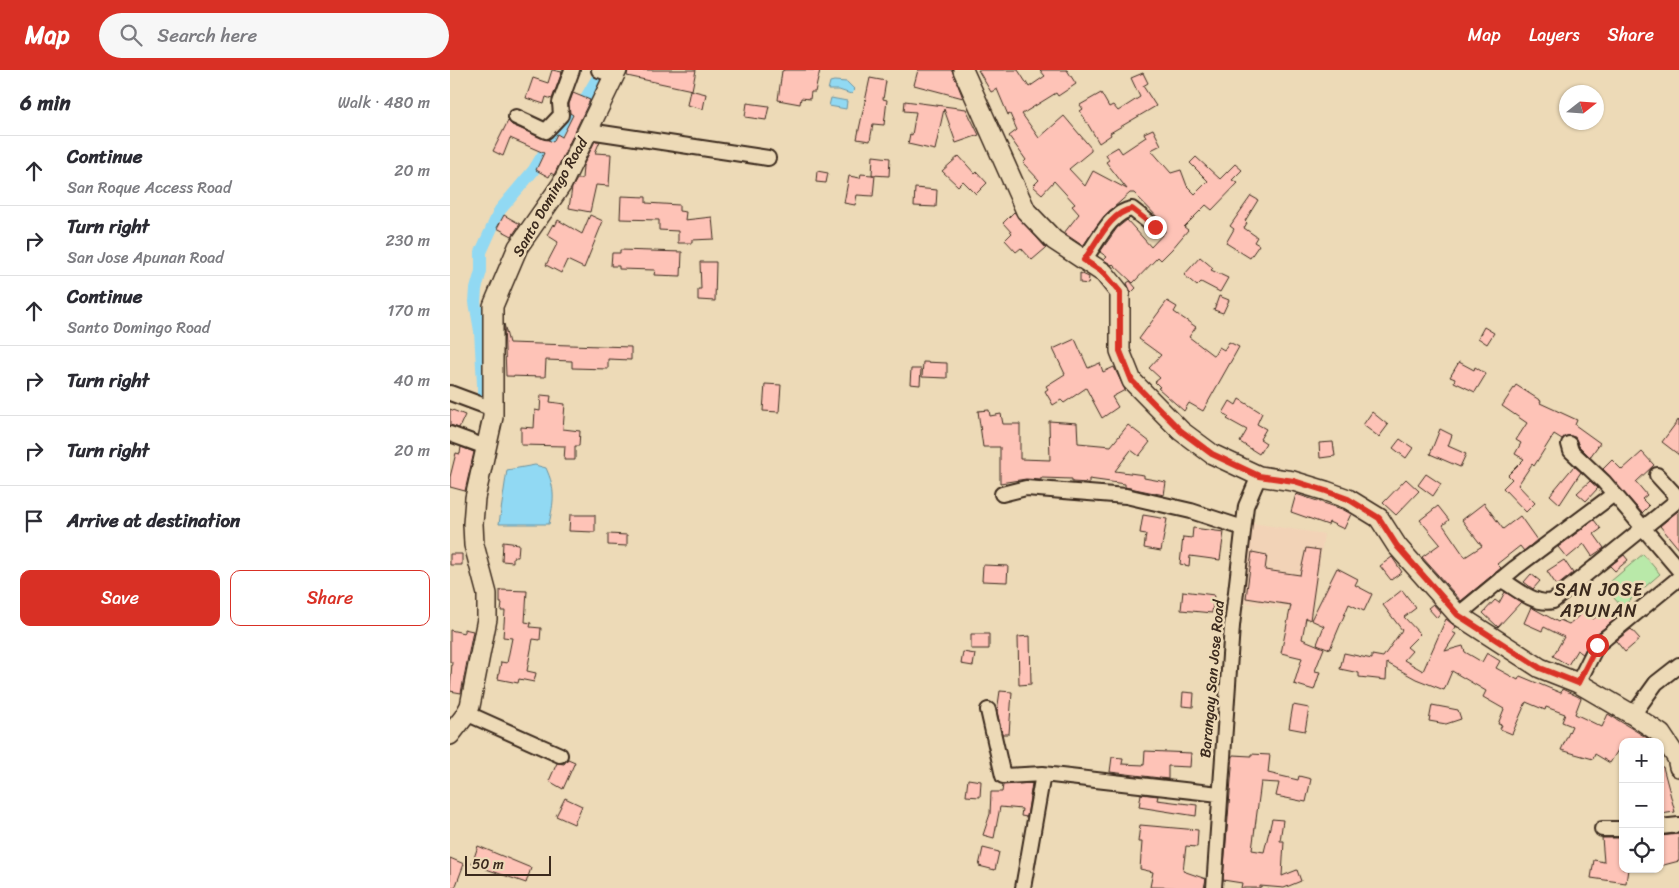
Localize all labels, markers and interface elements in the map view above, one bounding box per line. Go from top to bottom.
search box [99,13,449,58]
text: Map [25,14,69,56]
text: Search here [157,19,257,52]
text: Map [1468,19,1501,51]
text: Layers [1529,19,1580,51]
text: Share [1608,19,1654,51]
icon: search [117,21,145,49]
text: 6 min [20,84,71,122]
north arrow [1559,85,1604,130]
text: Walk · 480 m [338,88,430,117]
street label: Santo Domingo Road [505,131,595,262]
text: Continue [67,140,143,173]
text: 20 m [394,156,430,185]
icon: ahead [20,157,48,185]
text: San Roque Access Road [67,173,231,202]
text: Turn right [67,210,149,243]
route end [1144,216,1167,239]
text: 230 m [385,226,430,255]
icon: right [20,227,48,255]
text: San Jose Apunan Road [67,243,224,272]
text: Continue [67,280,143,313]
text: 170 m [387,296,430,325]
icon: ahead [20,297,48,325]
text: Santo Domingo Road [67,313,210,342]
text: Turn right [67,364,149,397]
text: 40 m [393,366,430,395]
icon: right [20,367,48,395]
text: Turn right [67,434,149,467]
text: 20 m [394,436,430,465]
icon: right [20,437,48,465]
text: Arrive at destination [67,504,240,537]
icon: arrive [20,507,48,535]
button: Save [20,570,220,626]
button: Share [230,570,430,626]
district label: SAN JOSE APUNAN [1554,574,1644,627]
street label: Barangay San Jose Road [1192,598,1232,759]
route start [1586,634,1609,657]
map controls [1619,738,1664,873]
button: + [1619,738,1664,783]
button: − [1619,783,1664,828]
button: locate [1619,828,1664,873]
text: 50 m [472,852,504,877]
scale bar [465,853,551,876]

